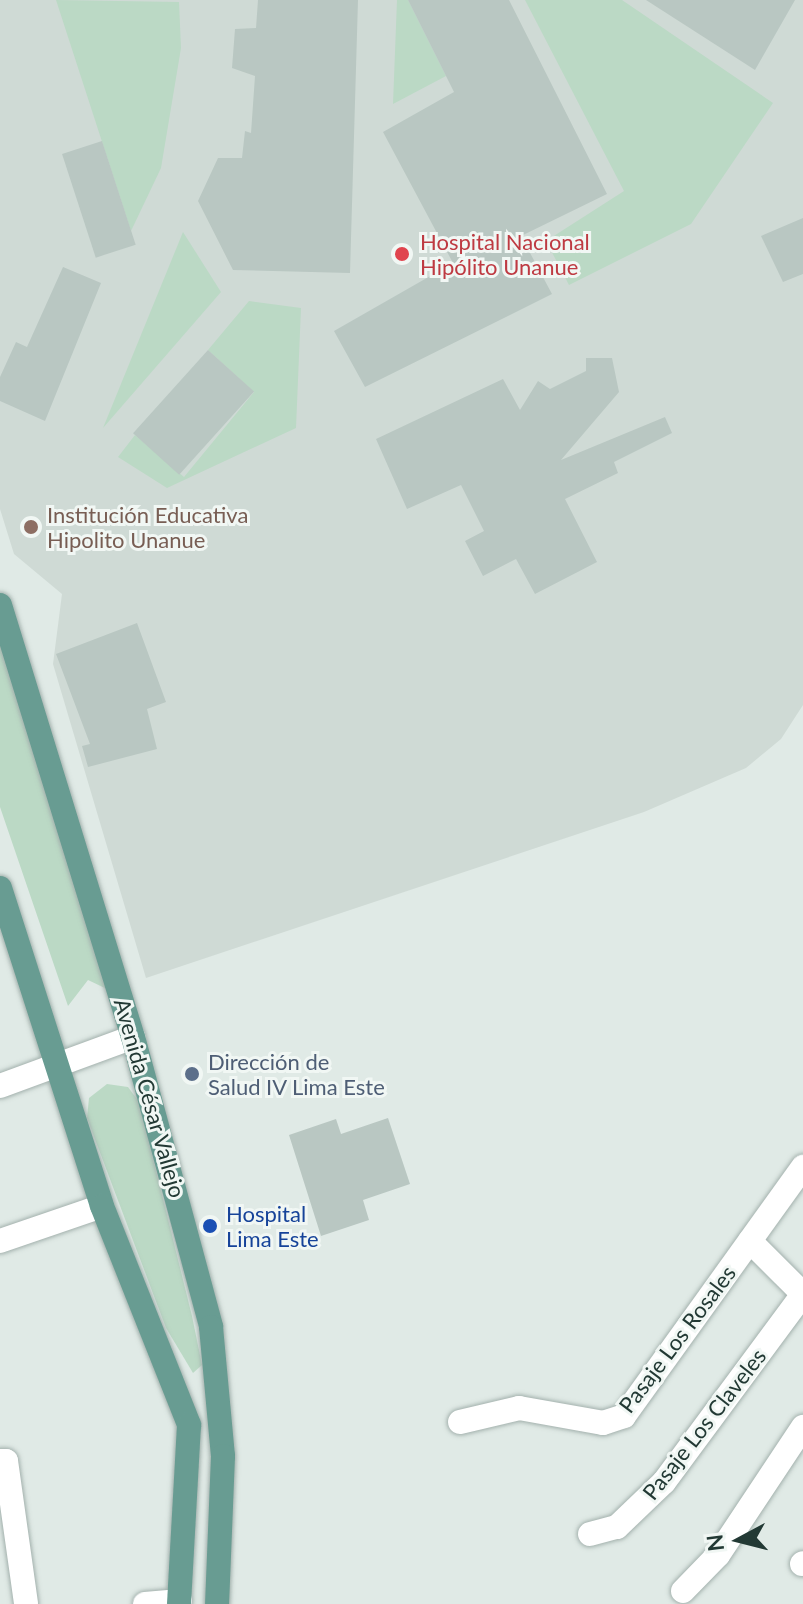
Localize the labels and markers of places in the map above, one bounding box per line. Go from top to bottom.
place label: Hospital Nacional Hipólito Unanue [420,228,590,280]
marker: Hospital Nacional Hipólito Unanue [391,243,413,265]
place label: Institución Educativa Hipolito Unanue [47,501,248,552]
marker: Institución Educativa Hipolito Unanue [22,518,40,536]
place label: Dirección de Salud IV Lima Este [208,1048,386,1100]
marker: Dirección de Salud IV Lima Este [183,1065,201,1083]
place label: Hospital Lima Este [226,1200,319,1252]
marker: Hospital Lima Este [201,1217,219,1235]

